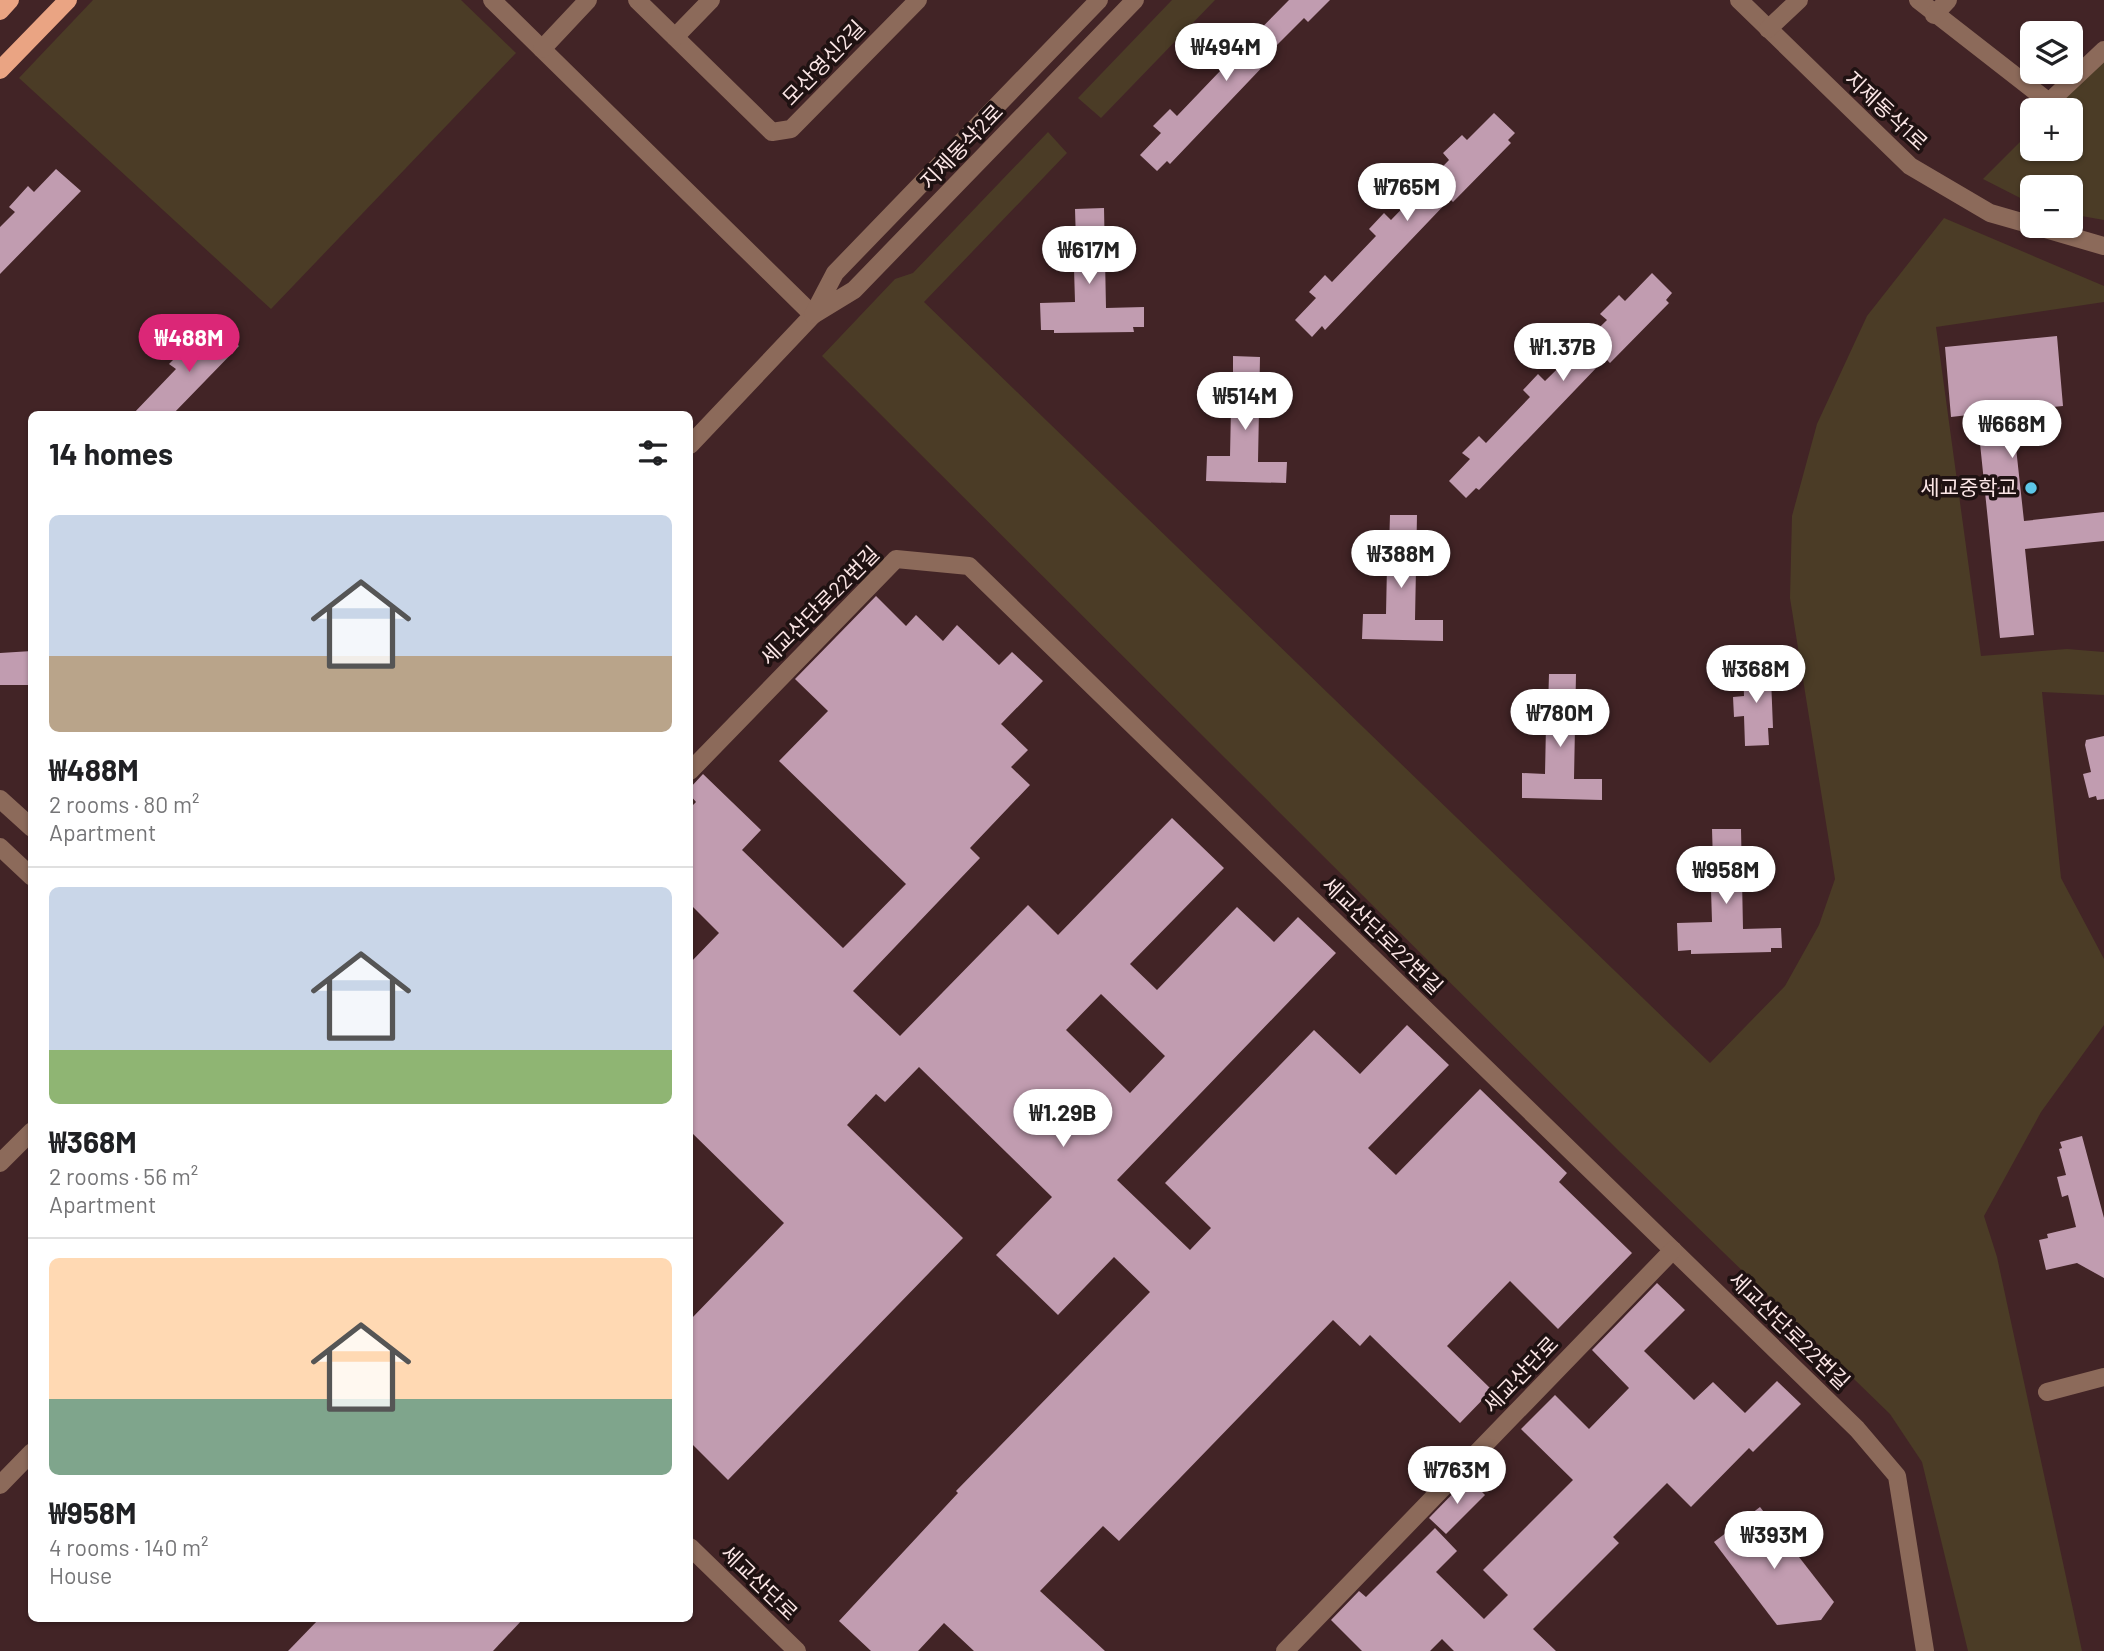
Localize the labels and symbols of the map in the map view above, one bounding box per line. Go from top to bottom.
street label: 모산영신2길 [776,14,869,109]
pin: ₩494M [1177,24,1275,83]
street label: 지제동삭1로 [1840,65,1934,154]
street label: 지제동삭2로 [914,98,1007,193]
pin: ₩765M [1358,164,1456,223]
pin: ₩617M [1040,226,1138,286]
pin: ₩488M [140,314,238,374]
pin: ₩1.37B [1506,324,1620,383]
pin: ₩514M [1196,372,1294,432]
pin: ₩668M [1963,400,2061,460]
place label: 세교중학교 [1920,474,2017,499]
marker: 세교중학교 [2023,480,2039,496]
pin: ₩388M [1352,530,1450,590]
street label: 세교산단로22번길 [754,540,884,670]
pin: ₩368M [1707,646,1805,705]
pin: ₩780M [1511,690,1609,749]
pin: ₩958M [1677,846,1775,906]
street label: 세교산단로22번길 [1318,871,1448,999]
pin: ₩1.29B [1006,1090,1120,1149]
street label: 세교산단로22번길 [1725,1266,1855,1394]
street label: 세교산단로 [1477,1331,1562,1417]
pin: ₩763M [1408,1446,1506,1506]
pin: ₩393M [1725,1512,1823,1571]
street label: 세교산단로 [717,1539,803,1624]

